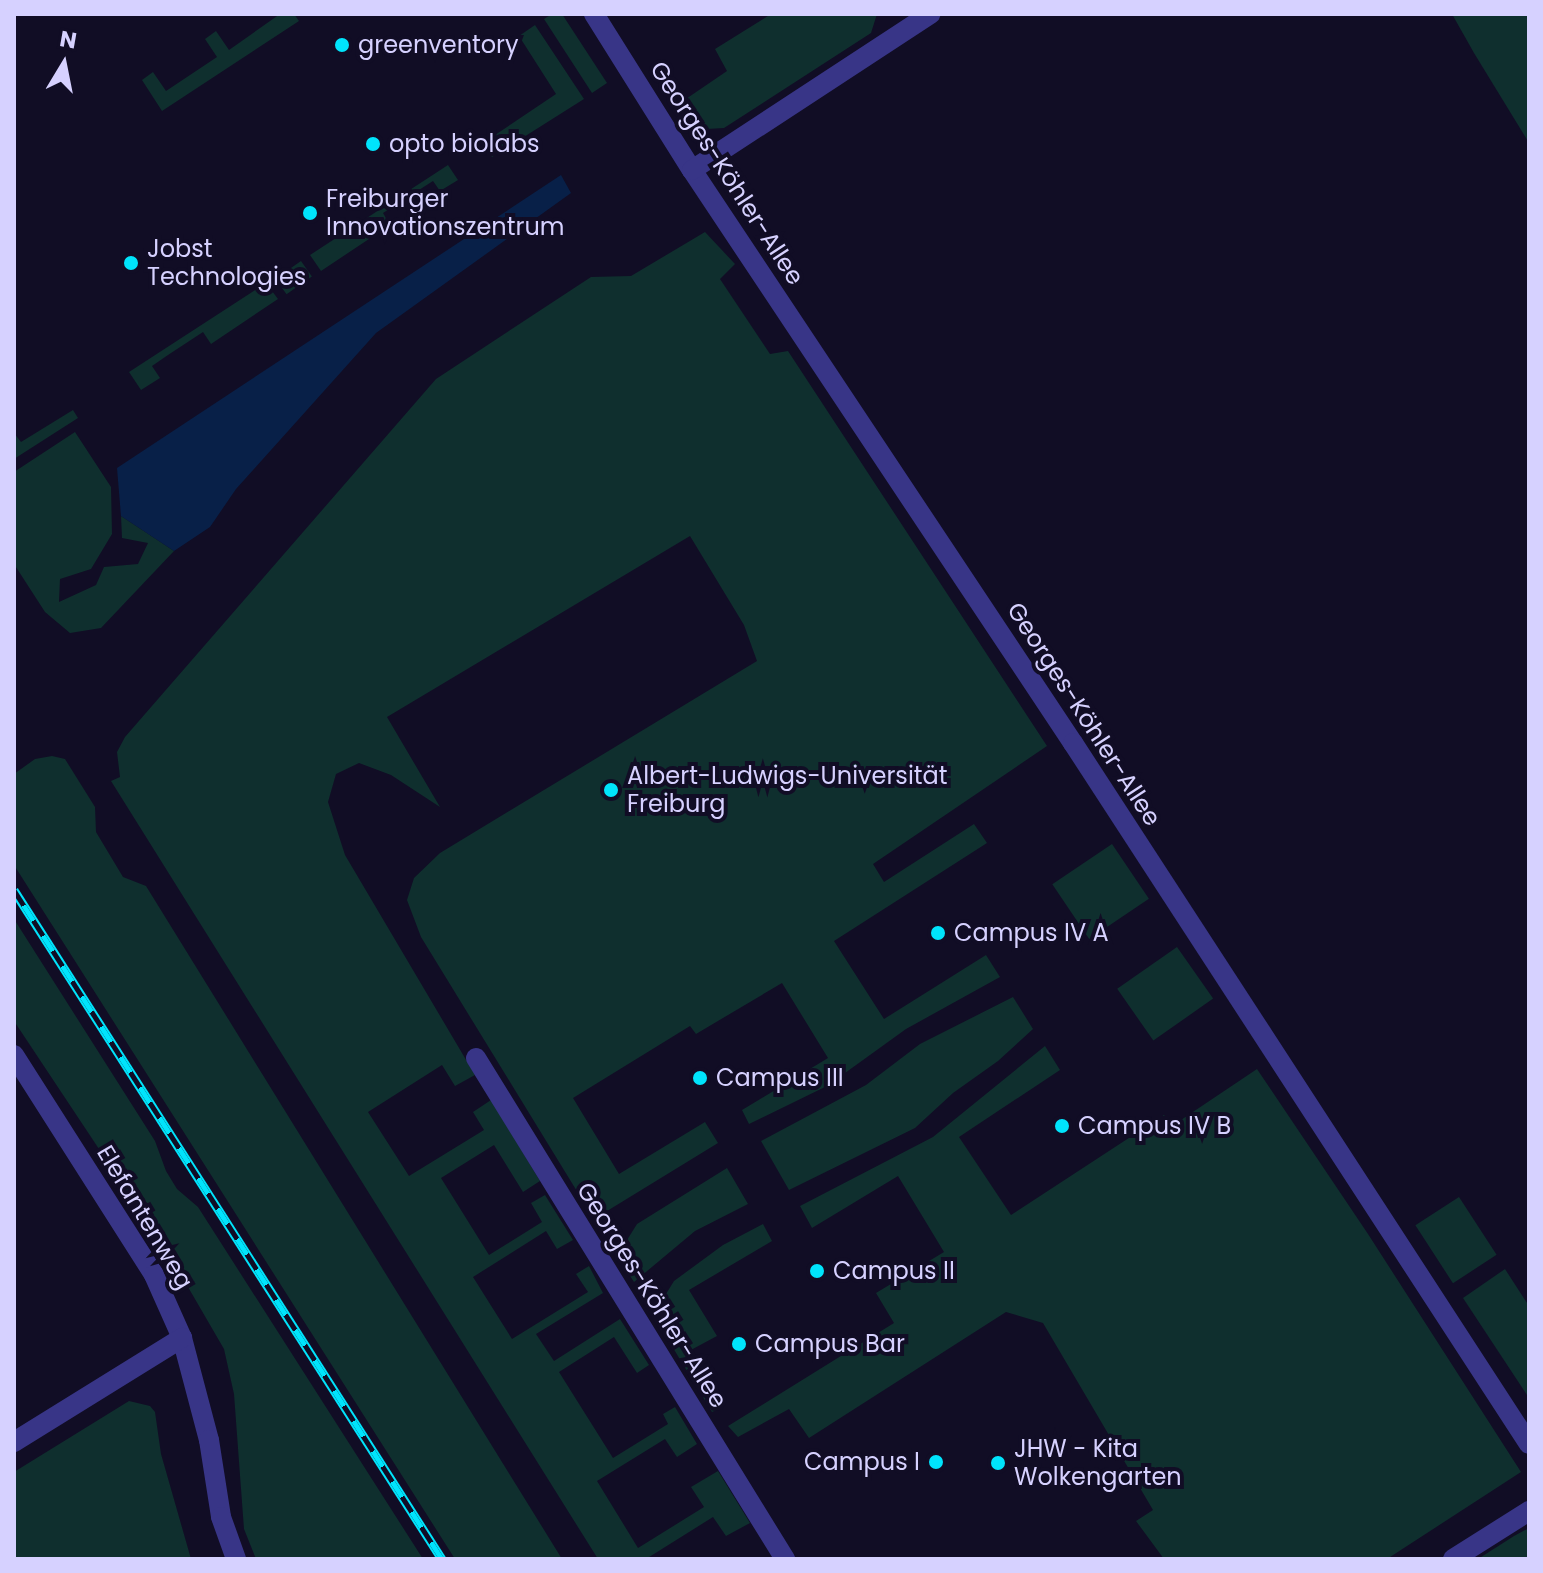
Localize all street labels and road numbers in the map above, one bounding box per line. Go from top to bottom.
street label: Georges-Köhler-Allee [644,56,810,290]
street label: Georges-Köhler-Allee [1001,597,1167,831]
street label: Elefantenweg [91,1140,199,1294]
street label: Georges-Köhler-Allee [571,1177,733,1413]

